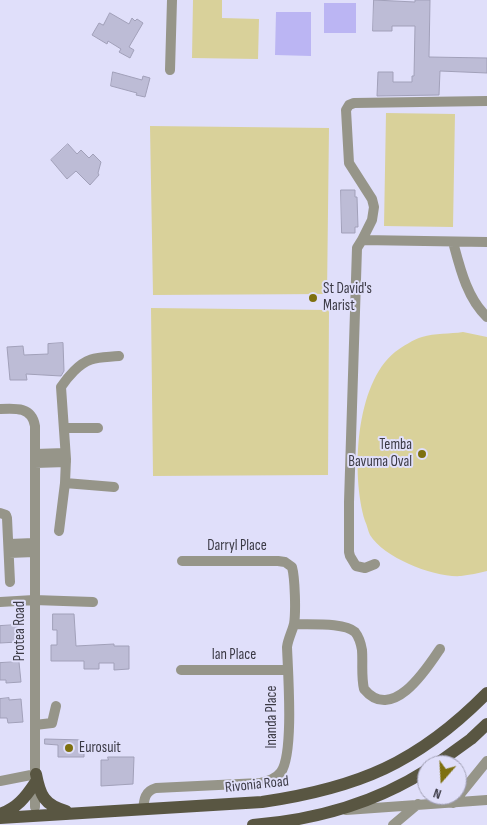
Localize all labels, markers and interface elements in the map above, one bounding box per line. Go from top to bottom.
place label: St David's Marist [323,280,372,315]
marker: St David's Marist [307,292,319,304]
place label: Temba Bavuma Oval [348,436,412,471]
marker: Temba Bavuma Oval [416,448,428,460]
street label: Darryl Place [207,537,267,555]
street label: Protea Road [11,601,29,661]
street label: Ian Place [212,646,256,664]
street label: Inanda Place [263,686,281,748]
place label: Eurosuit [79,739,121,757]
marker: Eurosuit [63,742,75,754]
north arrow [417,755,467,805]
street label: Rivonia Road [224,773,290,797]
text: N [431,784,444,803]

